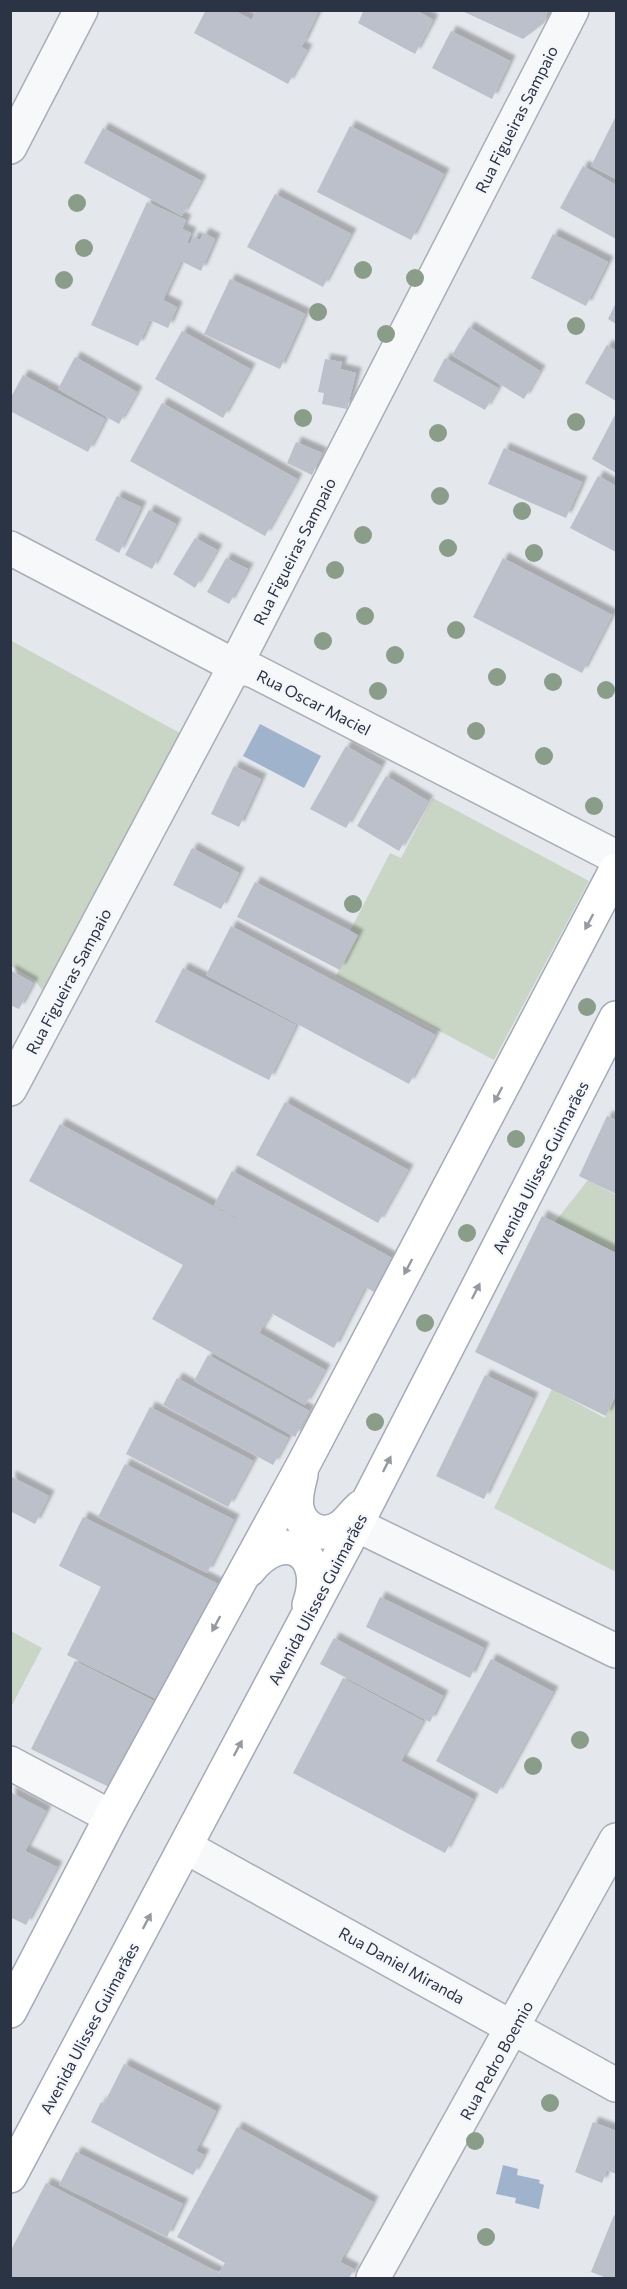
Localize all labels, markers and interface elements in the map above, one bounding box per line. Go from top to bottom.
street label: Rua Figueiras Sampaio [471,42,561,196]
street label: Rua Figueiras Sampaio [249,474,339,628]
street label: Rua Oscar Maciel [254,665,374,739]
street label: Rua Figueiras Sampaio [21,905,115,1057]
one-way arrow [584,914,594,931]
street label: Avenida Ulisses Guimarães [488,1077,592,1257]
one-way arrow [494,1086,504,1104]
one-way arrow [403,1259,413,1276]
one-way arrow [471,1282,481,1299]
one-way arrow [382,1455,392,1472]
street label: Avenida Ulisses Guimarães [264,1510,370,1688]
one-way arrow [211,1616,221,1633]
one-way arrow [233,1740,243,1757]
one-way arrow [142,1912,152,1929]
street label: Rua Daniel Miranda [336,1923,468,2007]
street label: Avenida Ulisses Guimarães [36,1939,142,2117]
street label: Rua Pedro Boemio [455,1997,537,2123]

